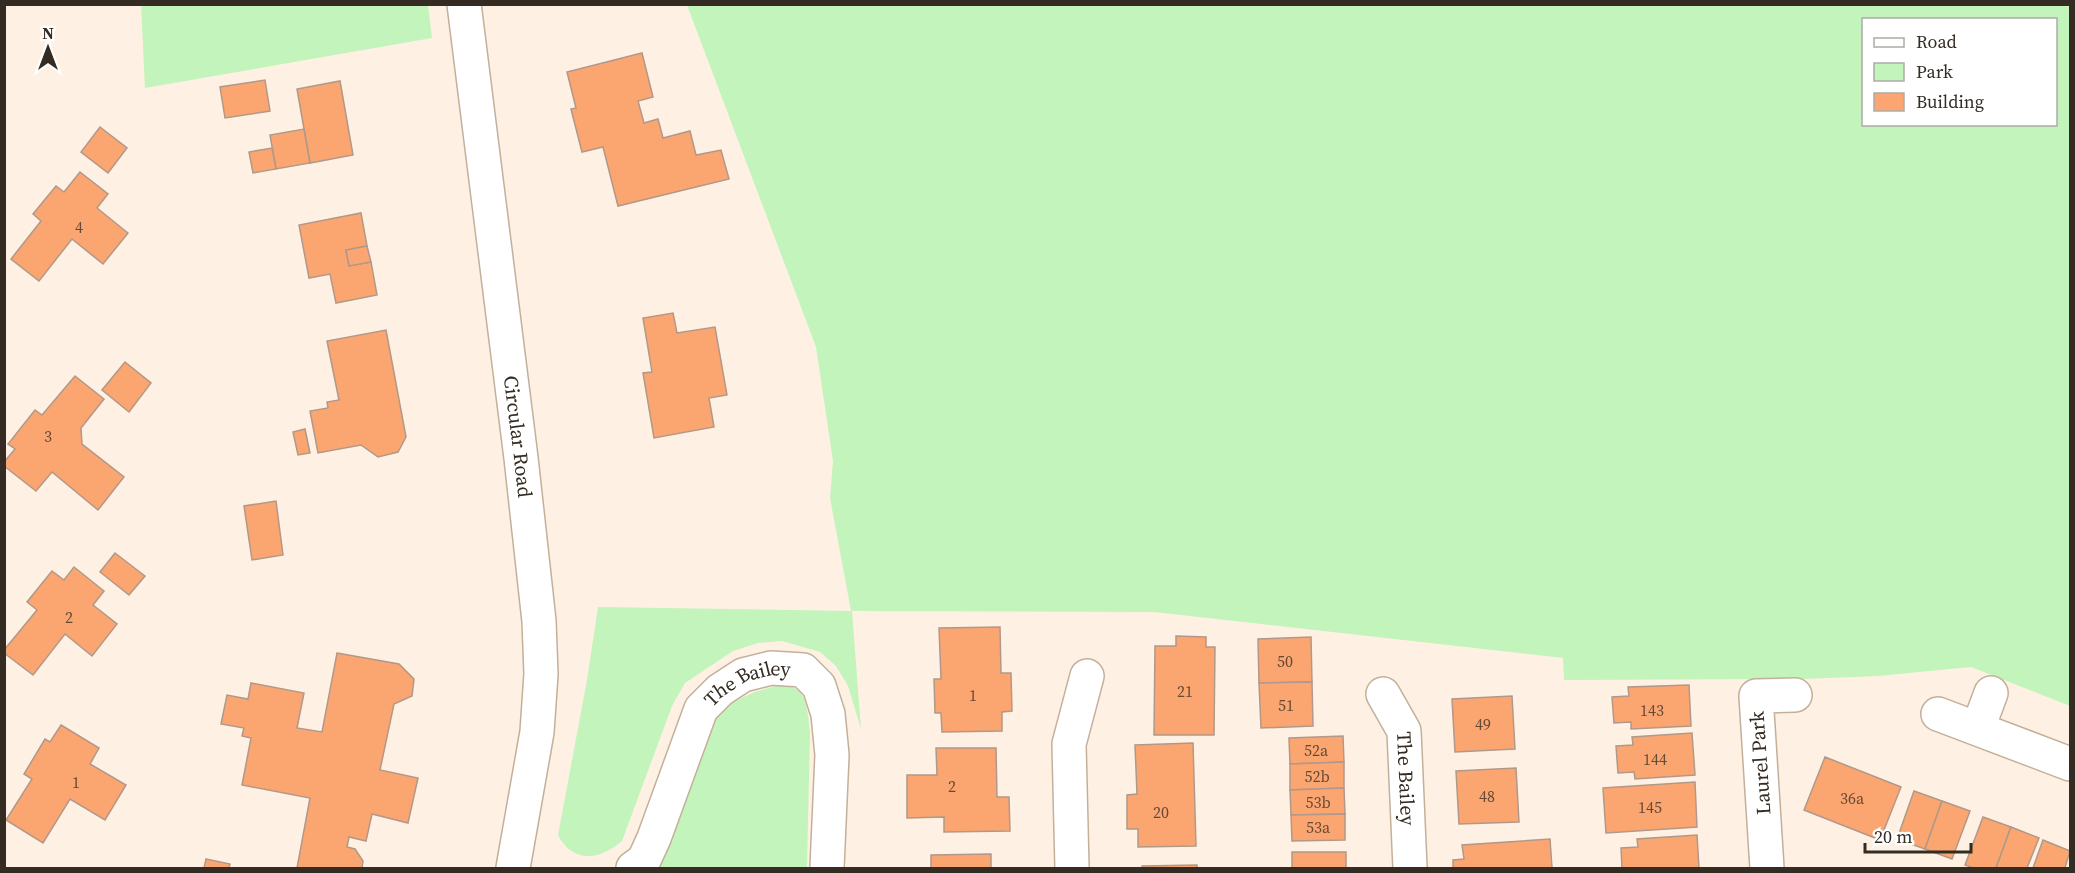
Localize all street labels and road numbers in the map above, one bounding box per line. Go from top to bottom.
street label: Circular Road [497,374,539,500]
street label: The Bailey [697,654,792,713]
street label: Laurel Park [1742,710,1778,816]
street label: The Bailey [1390,731,1422,827]

